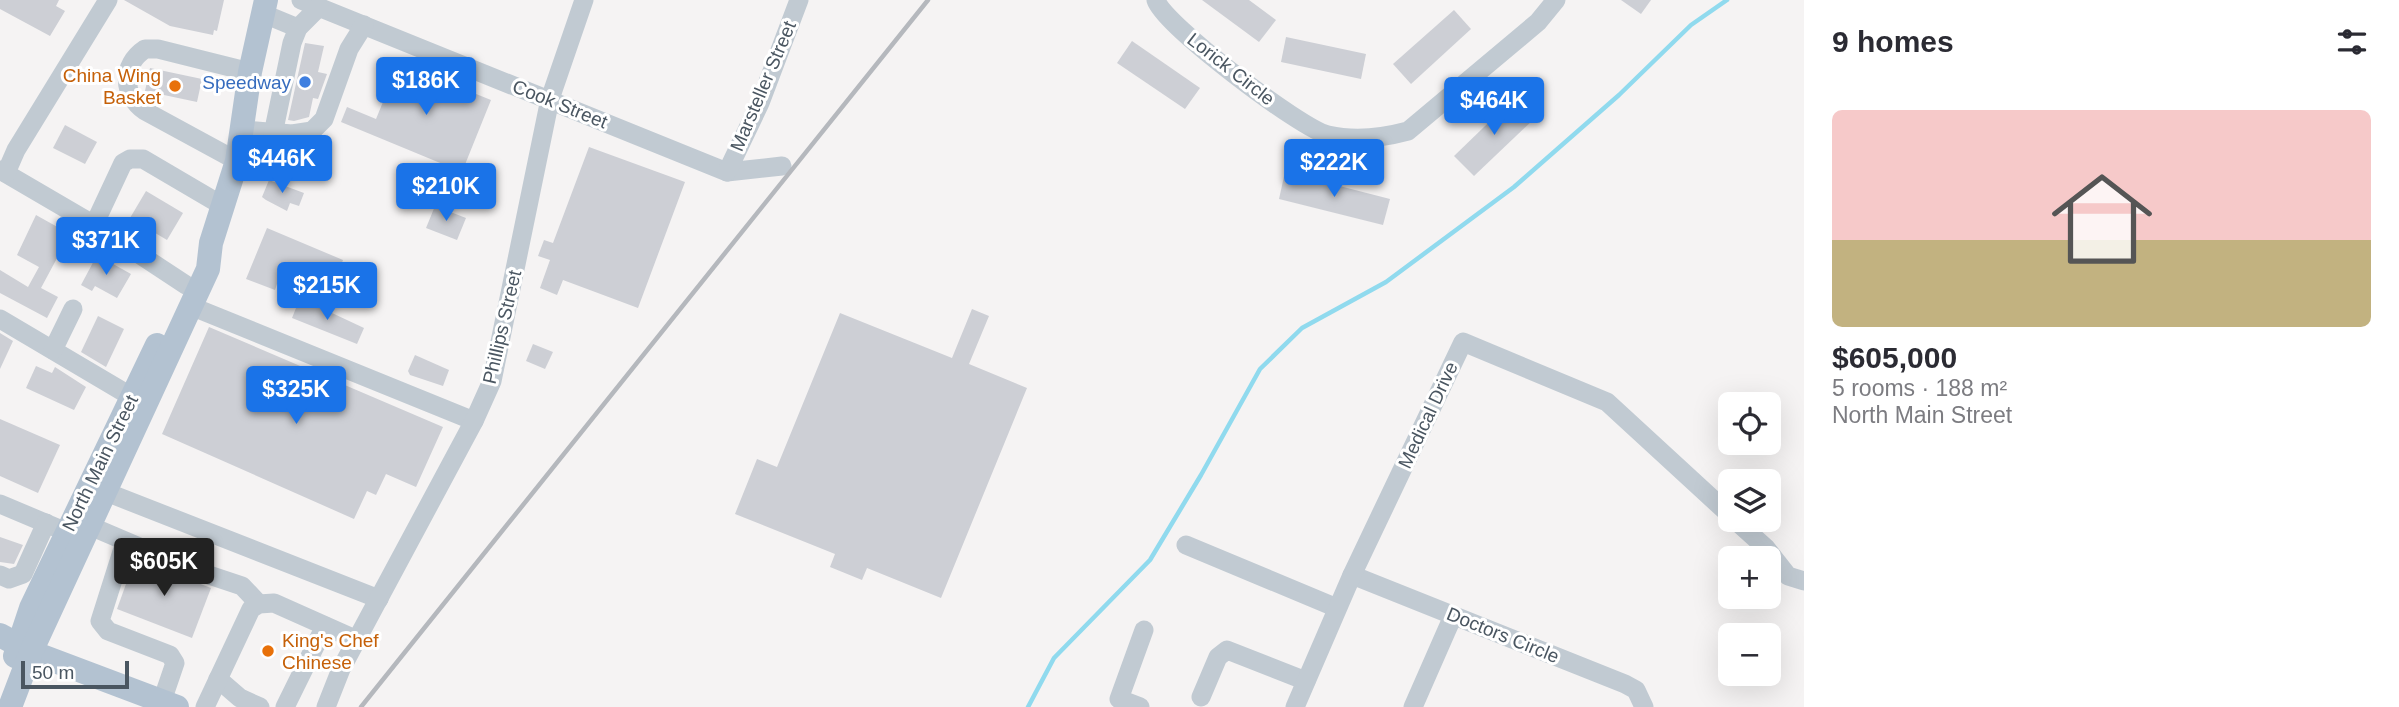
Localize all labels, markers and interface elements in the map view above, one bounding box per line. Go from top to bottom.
street label: Marsteller Street [726,17,800,154]
icon: filters [2333,23,2371,61]
text: 9 homes [1832,25,1954,58]
street label: Lorick Circle [1183,29,1279,109]
pin: $186K [377,58,475,117]
place label: China Wing Basket [63,65,162,108]
text: $186K [392,67,460,93]
place label: Speedway [202,72,291,93]
marker: Speedway [297,74,313,90]
street label: Cook Street [510,75,611,133]
marker: China Wing Basket [167,78,183,94]
pin: $464K [1445,78,1543,137]
text: $464K [1460,87,1528,113]
pin: $446K [233,136,331,195]
pin: $222K [1285,140,1383,199]
text: $446K [248,145,316,171]
text: $222K [1300,149,1368,175]
icon: home [2039,156,2165,282]
pin: $210K [397,164,495,223]
text: $210K [412,173,480,199]
pin: $371K [57,218,155,277]
text: $371K [72,227,140,253]
pin: $215K [278,262,376,322]
street label: Phillips Street [479,267,525,386]
text: $215K [293,272,361,298]
text: $605,000 [1832,341,1957,374]
street label: Medical Drive [1394,358,1462,472]
pin: $325K [247,366,345,426]
text: 5 rooms · 188 m² [1832,375,2007,401]
text: $325K [262,376,330,402]
street label: North Main Street [58,391,142,535]
map controls [1718,392,1781,686]
button: locate [1718,392,1781,455]
text: North Main Street [1832,402,2012,428]
button: layers [1718,469,1781,532]
pin: $605K [115,538,213,598]
button: + [1718,546,1781,609]
text: $605K [130,548,198,574]
street label: Doctors Circle [1444,603,1562,667]
button: − [1718,623,1781,686]
place label: King's Chef Chinese [282,630,379,673]
marker: King's Chef Chinese [260,643,276,659]
scale bar [21,658,130,690]
text: 50 m [32,662,74,683]

